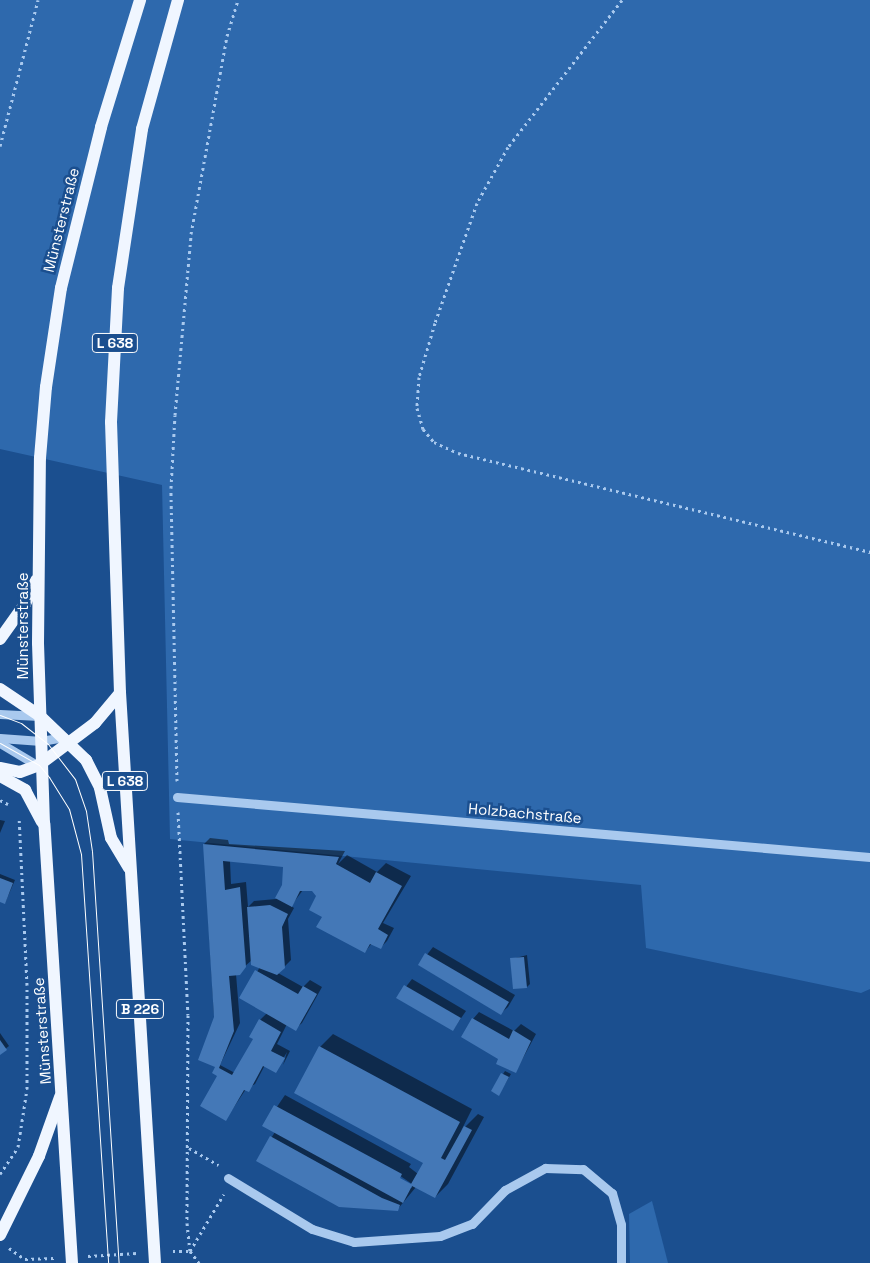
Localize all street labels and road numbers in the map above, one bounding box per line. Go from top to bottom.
street label: Münsterstraße [39,166,83,274]
road number: L 638 [91,332,139,354]
street label: Münsterstraße [14,572,32,680]
road number: L 638 [101,769,149,792]
street label: Holzbachstraße [468,799,582,827]
street label: Münsterstraße [29,977,55,1085]
road number: B 226 [115,998,165,1021]

